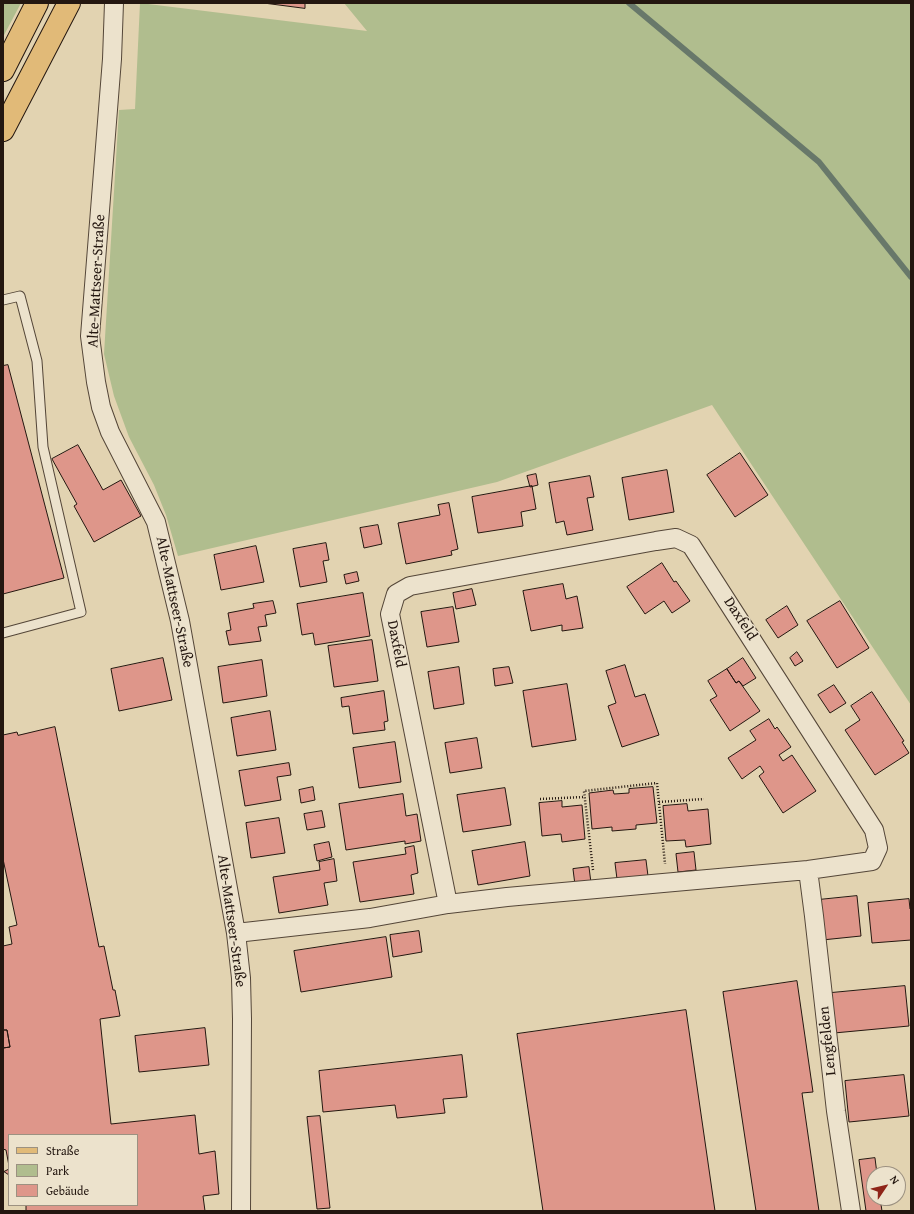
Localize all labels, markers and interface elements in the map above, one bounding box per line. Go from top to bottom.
street label: Alte-Mattseer-Straße [85,214,109,348]
street label: Alte-Mattseer-Straße [151,535,197,669]
street label: Daxfeld [719,594,761,644]
street label: Daxfeld [383,619,409,669]
street label: Alte-Mattseer-Straße [213,854,249,988]
street label: Lengfelden [815,1005,841,1077]
legend [8,1134,138,1206]
text: Straße [46,1142,79,1159]
text: Park [46,1162,69,1179]
north arrow [866,1166,906,1206]
text: N [886,1172,904,1187]
text: Gebäude [46,1182,89,1199]

